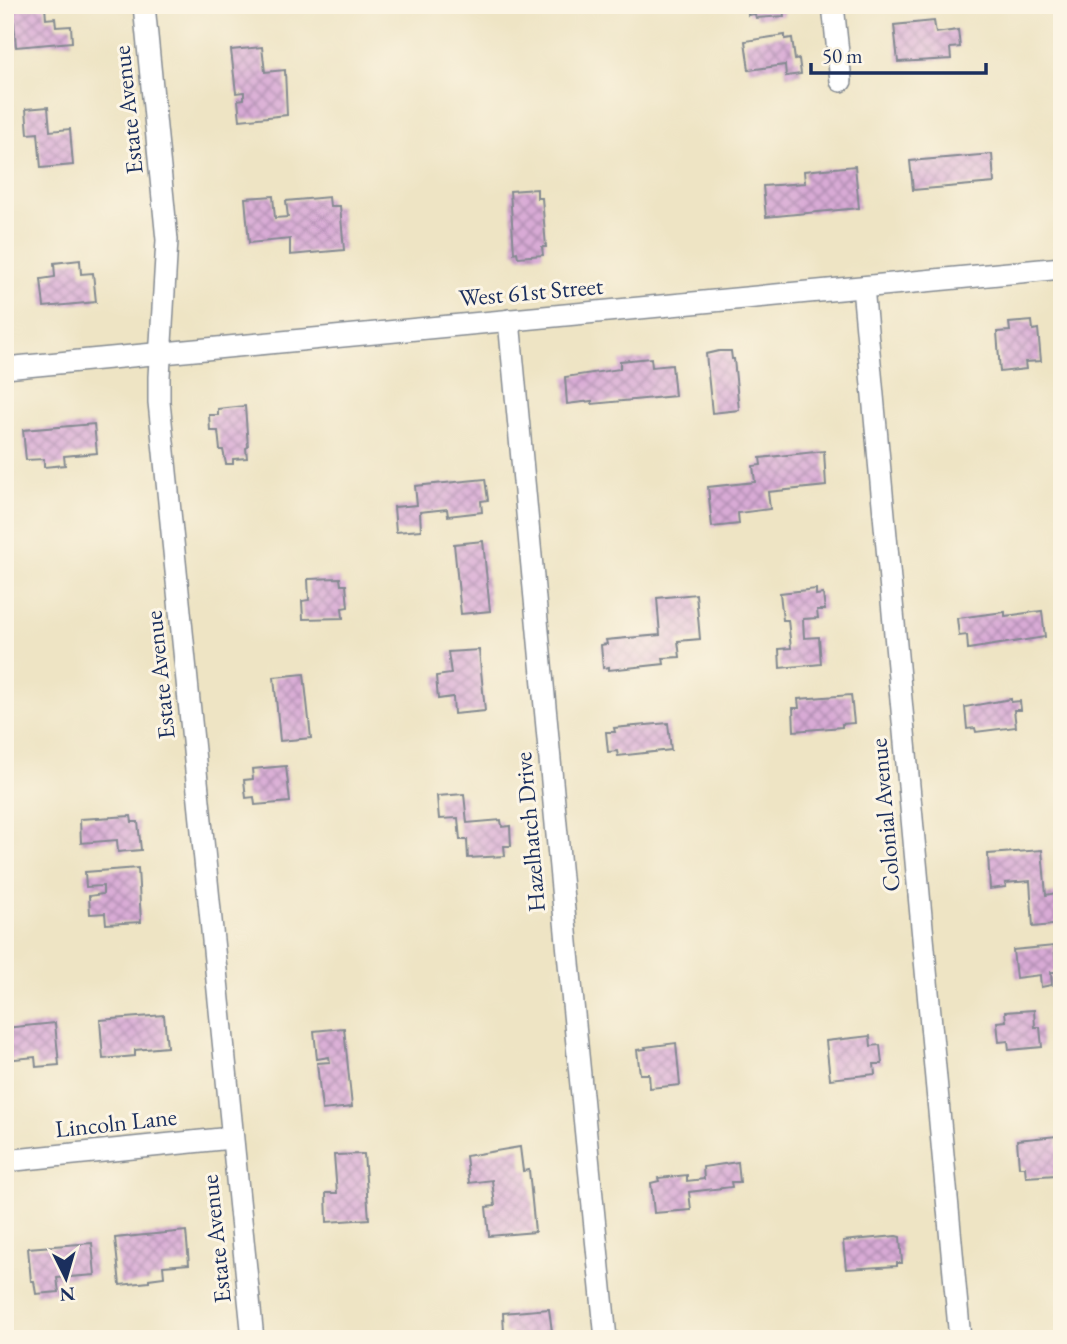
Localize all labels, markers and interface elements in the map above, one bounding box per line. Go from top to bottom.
scale bar [811,32,986,76]
text: 50 m [822,42,863,69]
street label: Estate Avenue [105,44,150,176]
street label: West 61st Street [457,270,605,313]
street label: Estate Avenue [137,609,182,741]
street label: Colonial Avenue [862,737,907,893]
street label: Hazelhatch Drive [507,751,552,913]
street label: Lincoln Lane [54,1101,178,1144]
street label: Estate Avenue [193,1173,238,1305]
north arrow [32,1242,102,1312]
text: N [58,1281,76,1308]

